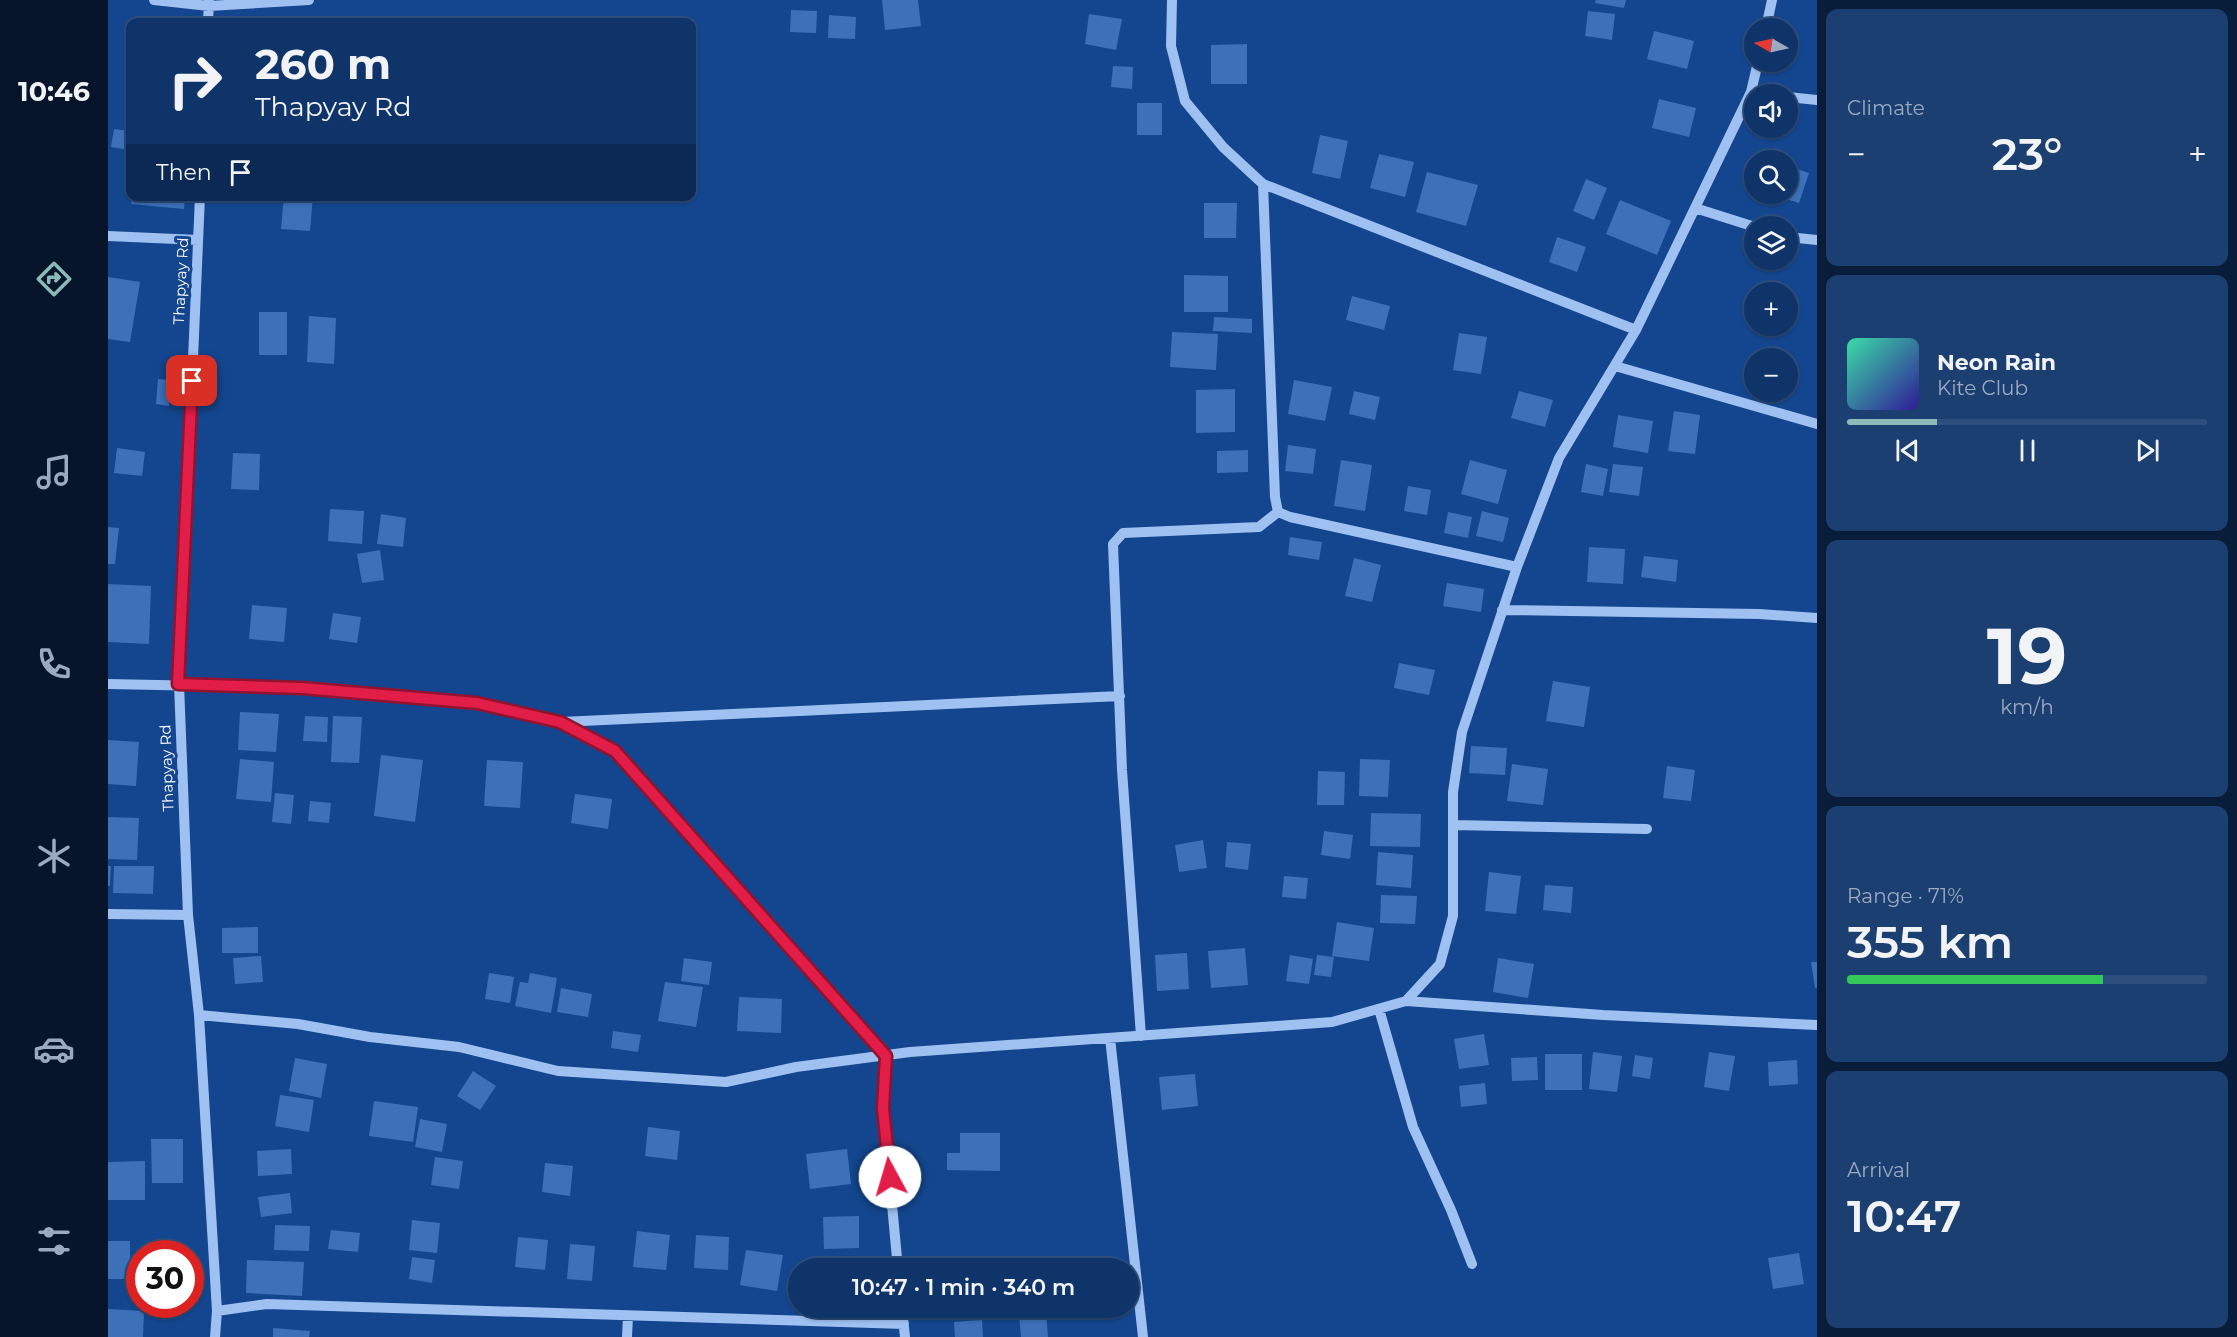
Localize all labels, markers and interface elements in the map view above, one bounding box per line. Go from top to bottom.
north arrow [1744,18,1798,72]
map controls [1744,18,1798,402]
text: 260 m [255,38,391,90]
icon: right [156,42,234,120]
text: 10:46 [18,75,90,108]
button: sound [1744,84,1798,138]
text: Thapyay Rd [255,90,412,123]
text: Climate [1847,96,1925,120]
text: 23° [1992,126,2062,181]
text: − [1847,134,1866,174]
text: + [2188,134,2207,174]
button: search [1744,150,1798,204]
icon: arrive [224,156,257,189]
text: Then [156,159,212,186]
button: layers [1744,216,1798,270]
street label: Thapyay Rd [169,237,192,325]
icon: directions [33,258,75,300]
button: + [1744,282,1798,336]
button: − [1744,348,1798,402]
text: Neon Rain [1937,349,2056,376]
pin [166,355,217,406]
icon: arrive [175,364,208,397]
text: Kite Club [1937,376,2028,400]
icon: previous [1891,434,1924,467]
icon: pause [2011,434,2044,467]
icon: next [2131,434,2164,467]
icon: music [33,451,75,493]
text: 19 [1987,608,2067,704]
icon: phone [33,643,75,685]
text: km/h [2000,695,2054,719]
street label: Thapyay Rd [155,724,178,812]
icon: climate [33,835,75,877]
text: Range · 71% [1847,884,1964,908]
text: 355 km [1847,914,2013,969]
icon: car [33,1028,75,1070]
position arrow [858,1145,922,1209]
text: Arrival [1847,1158,1910,1182]
text: 10:47 [1847,1188,1961,1243]
icon: filters [33,1220,75,1262]
speed limit sign: 30 [126,1240,204,1318]
text: 10:47 · 1 min · 340 m [852,1274,1075,1301]

